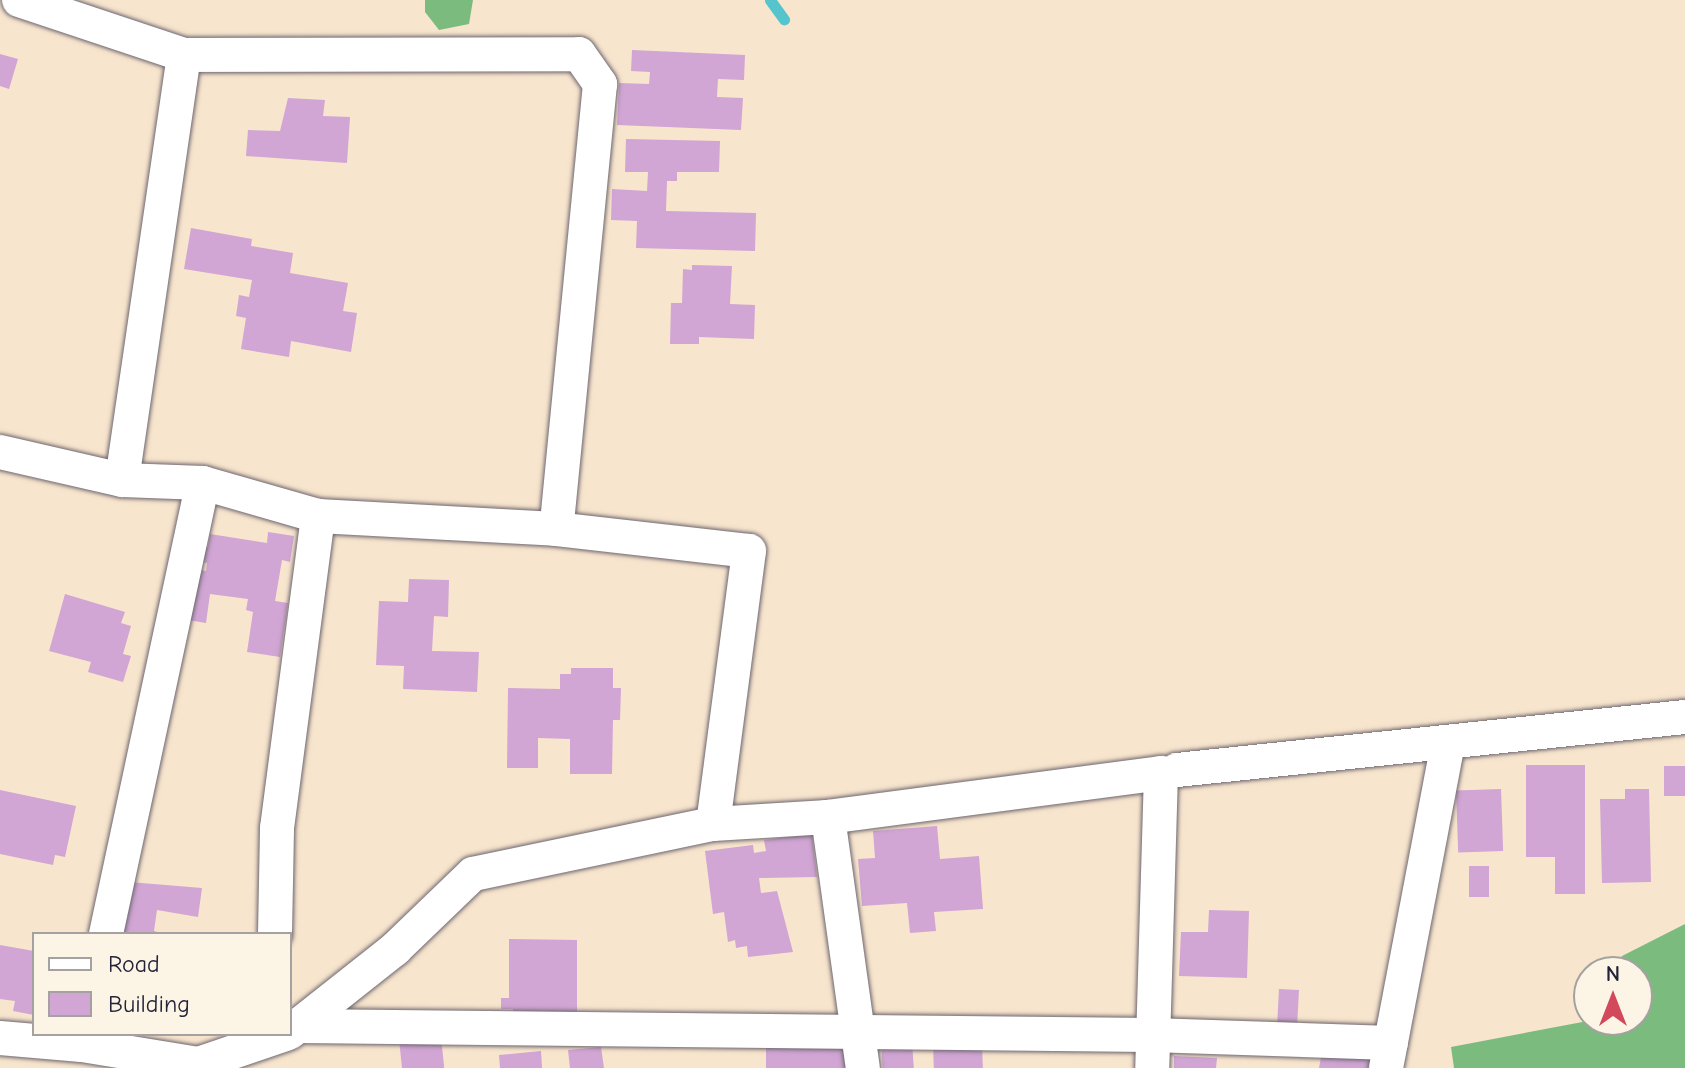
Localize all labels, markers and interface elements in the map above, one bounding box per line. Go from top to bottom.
legend [32,932,292,1036]
text: Road [108,950,160,978]
north arrow [1573,956,1653,1036]
text: N [1606,961,1620,987]
text: Building [108,990,190,1018]

